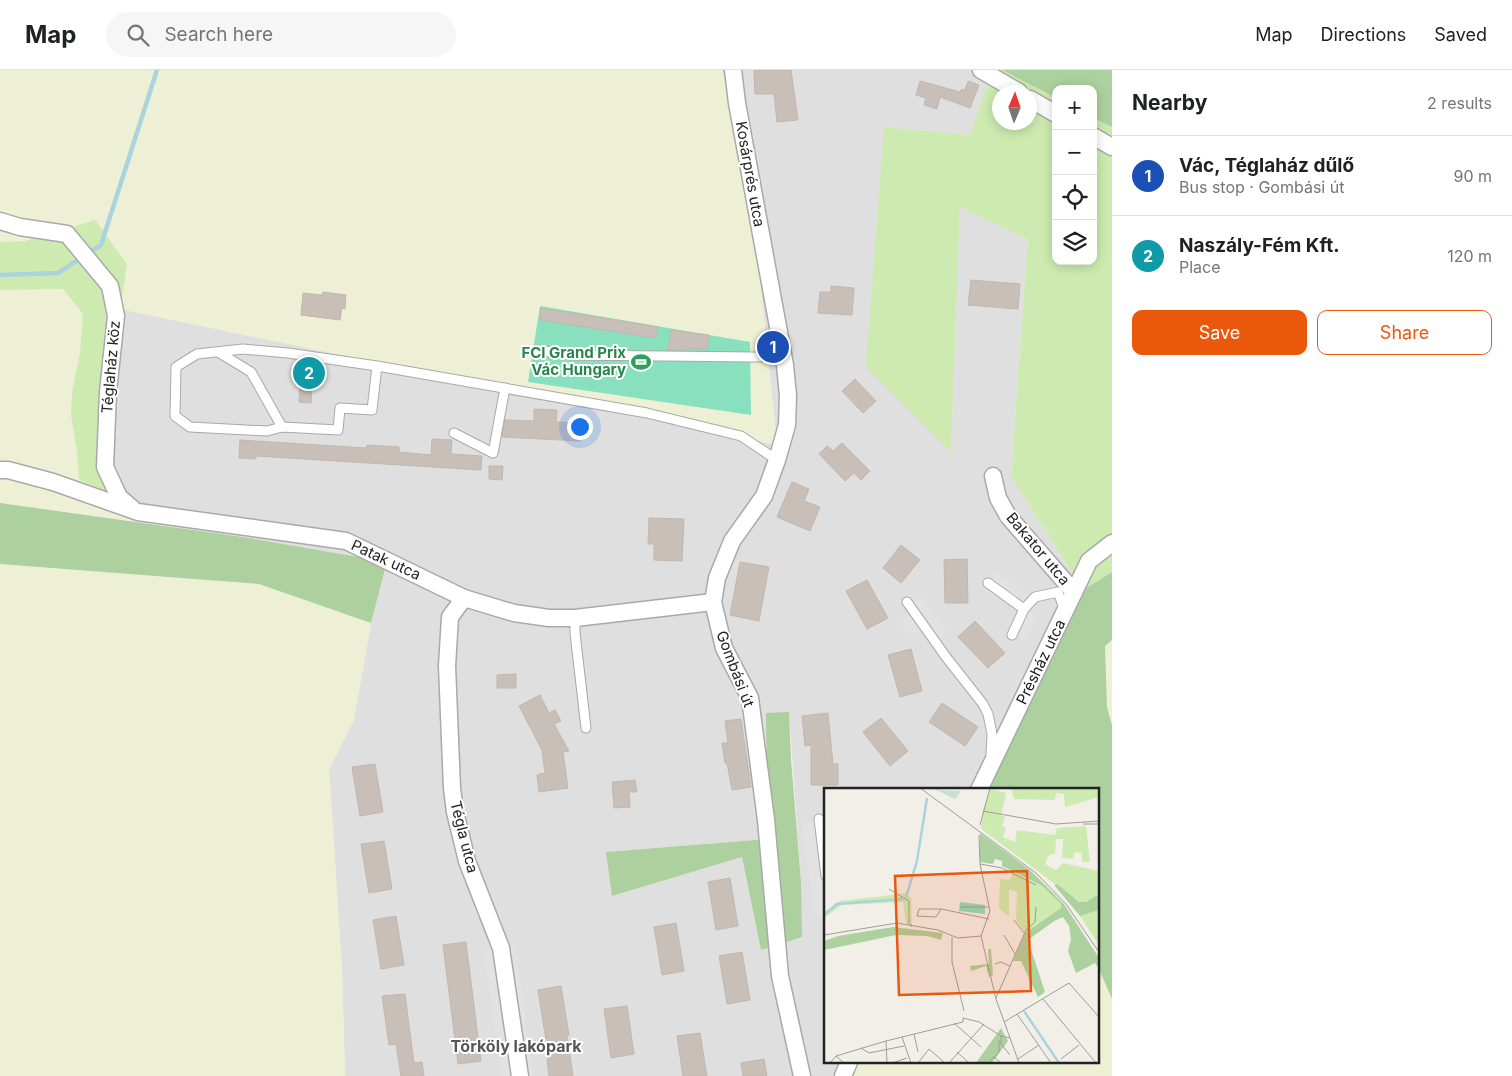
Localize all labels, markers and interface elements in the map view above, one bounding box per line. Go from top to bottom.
search box [106,12,456,57]
text: Map [25,20,76,49]
icon: search [124,21,152,49]
text: Search here [164,23,273,46]
text: Map [1255,24,1293,45]
text: Directions [1321,24,1406,45]
text: Saved [1434,24,1487,45]
north arrow [992,85,1037,130]
map controls [1052,85,1097,265]
button: + [1052,85,1097,130]
text: Nearby [1132,90,1207,115]
text: 2 results [1427,93,1492,113]
street label: Kosárprés utca [732,120,769,228]
button: − [1052,130,1097,175]
text: Vác, Téglaház dűlő [1179,154,1354,177]
text: 1 [1145,166,1151,186]
text: 90 m [1453,166,1492,186]
button: locate [1052,175,1097,220]
text: Bus stop · Gombási út [1179,177,1344,197]
button: layers [1052,220,1097,265]
text: Naszály-Fém Kft. [1179,234,1340,257]
text: 2 [1143,246,1153,266]
text: 120 m [1447,246,1492,266]
text: Place [1179,257,1221,277]
button: Save [1132,310,1307,355]
button: Share [1317,310,1492,355]
street label: Téglaház köz [97,320,124,414]
pin: 1 [757,328,789,366]
place label: FCI Grand Prix Vác Hungary [521,343,626,379]
sports icon: FCI Grand Prix Vác Hungary [630,351,652,373]
pin: 2 [293,354,325,392]
your location [567,414,593,440]
street label: Bakator utca [1002,508,1074,589]
street label: Patak utca [348,535,424,584]
street label: Présház utca [1012,616,1069,707]
street label: Gombási út [712,628,759,710]
inset map [824,788,1100,1064]
street label: Tégla utca [446,799,483,875]
district label: Törköly lakópark [450,1036,582,1056]

